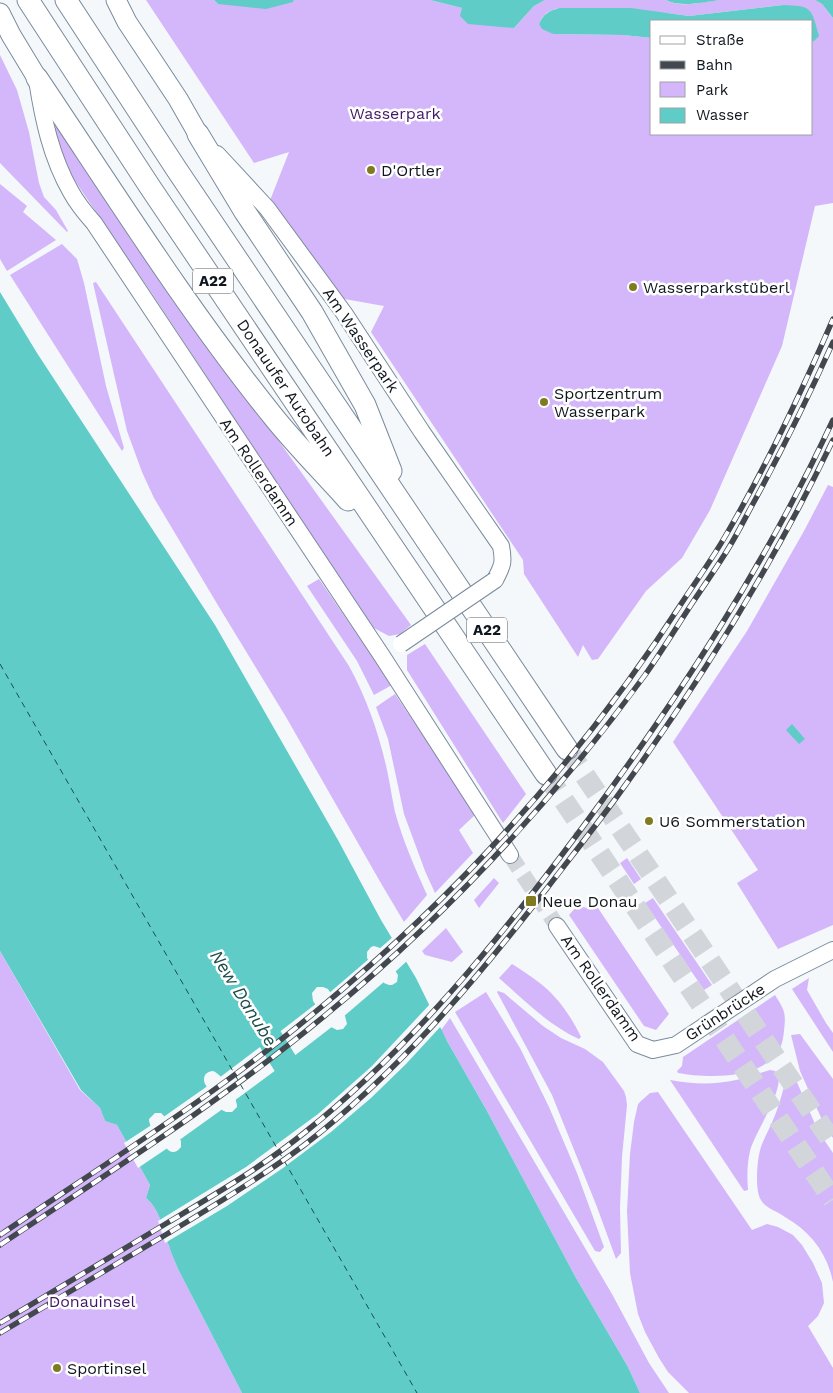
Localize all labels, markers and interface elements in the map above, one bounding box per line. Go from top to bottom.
legend [650,20,813,135]
text: Straße [696,31,744,49]
text: Bahn [696,56,733,74]
text: Park [696,81,729,99]
park label: Wasserpark [349,104,441,123]
text: Wasser [696,106,749,124]
place label: D'Ortler [381,161,442,180]
marker: D'Ortler [365,164,377,176]
road number: A22 [193,268,233,294]
place label: Wasserparkstüberl [643,278,790,297]
marker: Wasserparkstüberl [627,281,639,293]
street label: Am Wasserpark [319,284,403,396]
street label: Donauufer Autobahn [233,316,339,460]
place label: Sportzentrum Wasserpark [554,384,662,421]
marker: Sportzentrum Wasserpark [538,396,550,408]
street label: Am Rollerdamm [216,414,302,530]
road number: A22 [467,618,507,642]
place label: U6 Sommerstation [659,812,806,831]
marker: U6 Sommerstation [643,815,655,827]
place label: Neue Donau [542,892,637,911]
marker: Neue Donau [524,894,538,908]
street label: Am Rollerdamm [557,931,645,1045]
water label: New Danube [206,946,282,1050]
street label: Grünbrücke [682,979,768,1045]
park label: Donauinsel [49,1292,135,1311]
place label: Sportinsel [67,1359,146,1378]
marker: Sportinsel [51,1362,63,1374]

